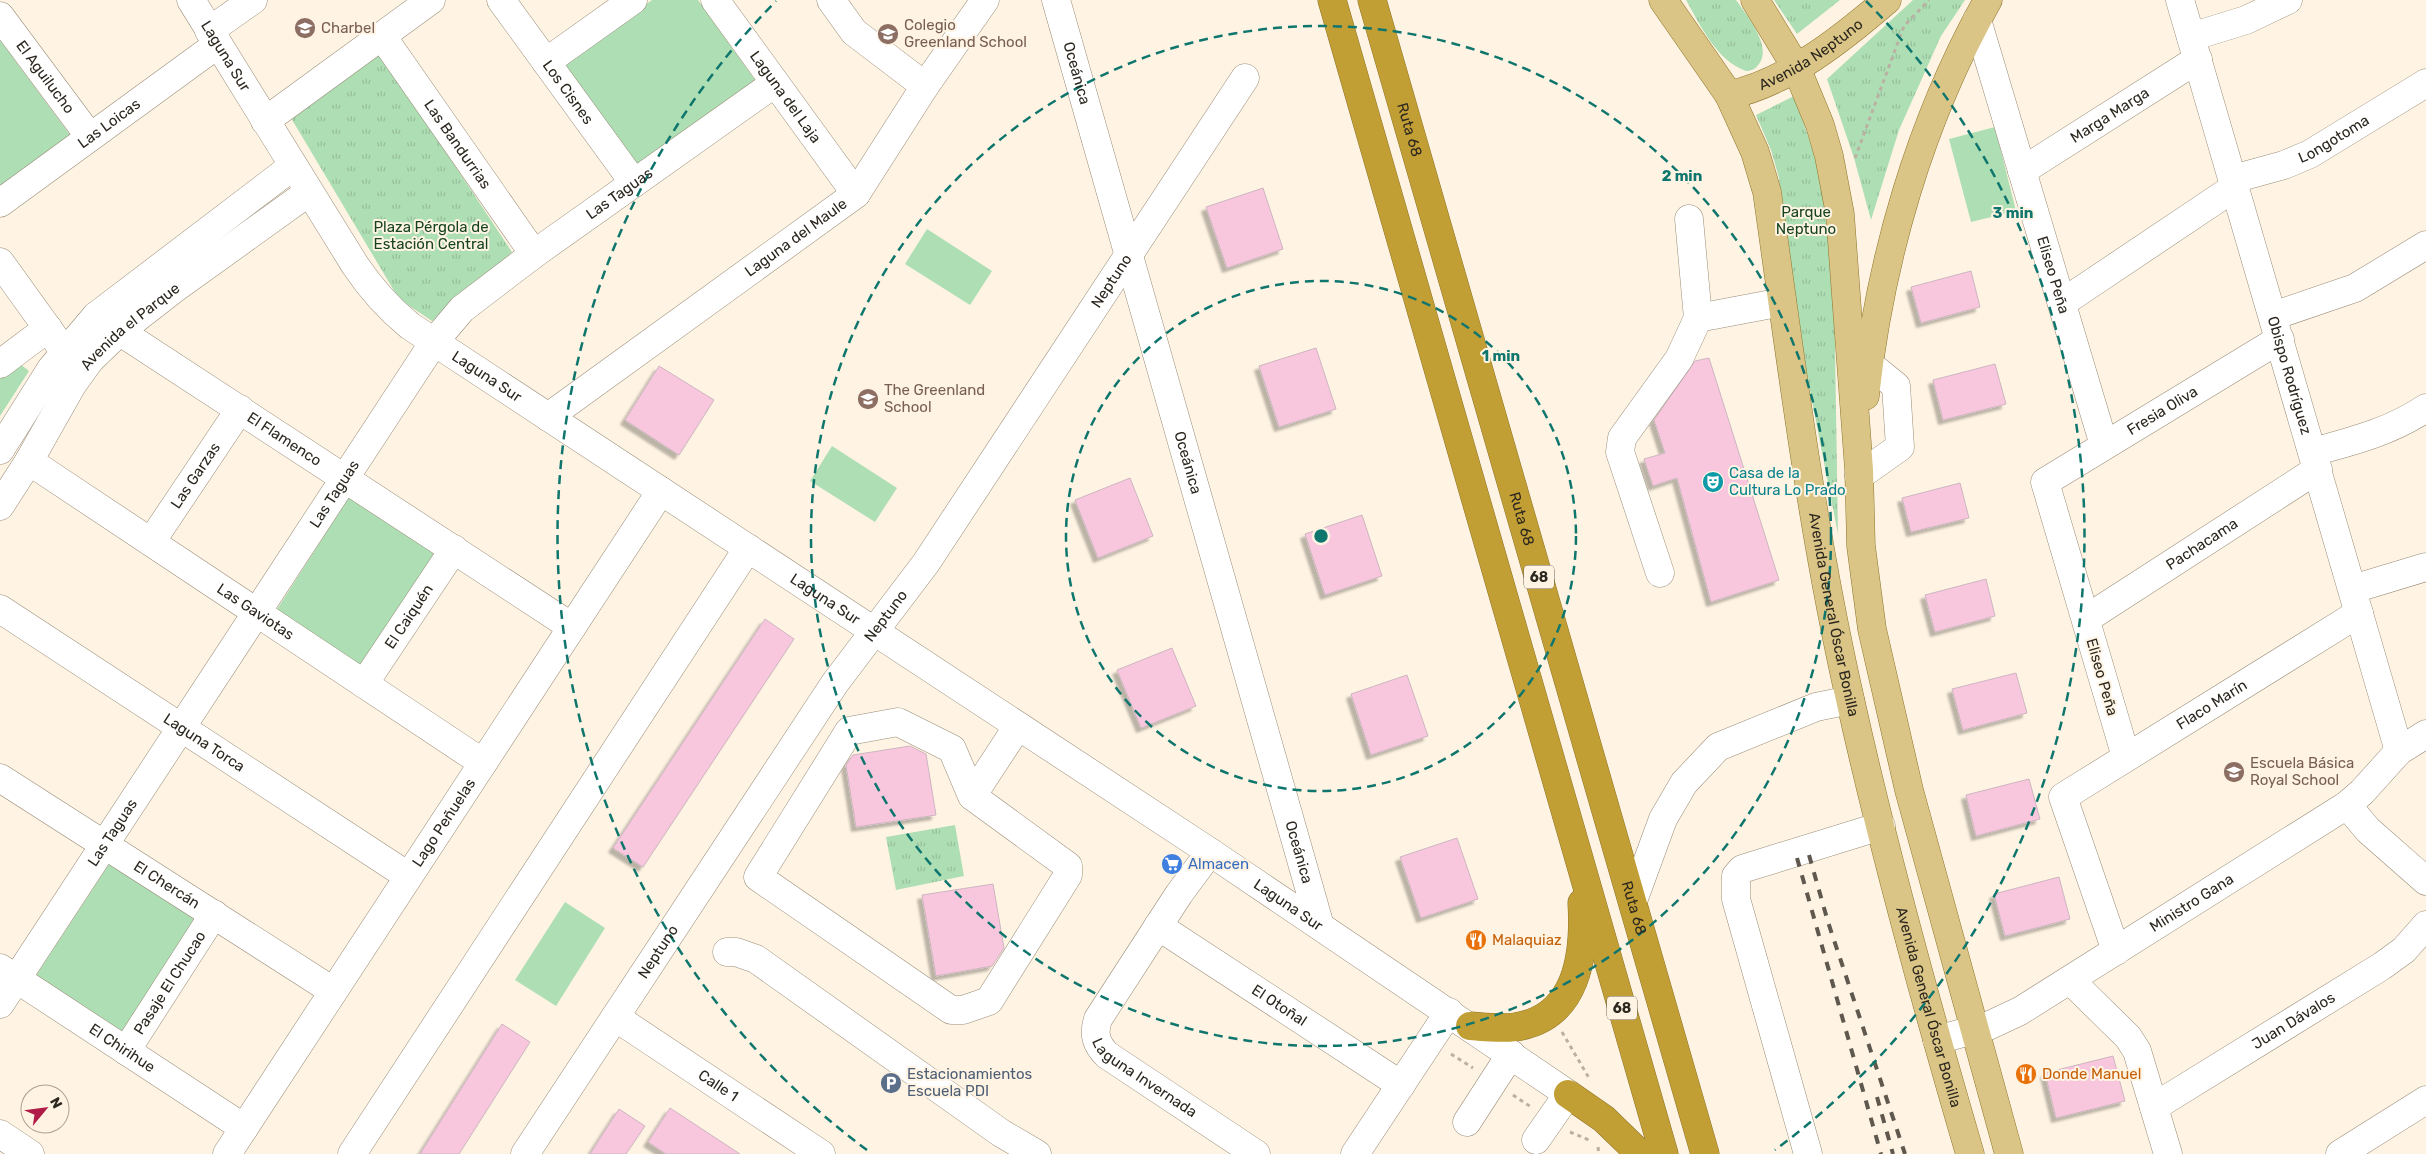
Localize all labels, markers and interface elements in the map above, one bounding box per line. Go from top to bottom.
street label: Avenida Neptuno [1756,15,1867,94]
school or university icon: Charbel [293,16,317,40]
place label: Colegio Greenland School [904,16,1027,51]
street label: Laguna Sur [197,17,255,95]
place label: Charbel [321,19,375,37]
school or university icon: Colegio Greenland School [876,22,900,46]
street label: El Aguilucho [12,37,78,117]
street label: Oceánica [1059,40,1094,107]
street label: Laguna del Laja [746,48,825,147]
street label: Los Cisnes [539,57,597,128]
street label: Marga Marga [2067,83,2152,147]
street label: Las Loicas [74,95,144,152]
street label: Las Bandurrias [420,96,495,193]
street label: Ruta 68 [1393,101,1426,159]
street label: Longotoma [2295,111,2372,167]
street label: Las Taguas [583,164,656,223]
text: 2 min [1662,167,1702,185]
street label: Laguna del Maule [741,195,850,281]
park label: Parque Neptuno [1776,203,1836,238]
text: 3 min [1993,204,2033,222]
park label: Plaza Pérgola de Estación Central [373,218,489,253]
street label: Eliseo Peña [2033,234,2073,316]
street label: Neptuno [1087,251,1136,311]
street label: Avenida el Parque [77,279,183,374]
street label: Obispo Rodríguez [2264,314,2315,437]
street label: Laguna Sur [448,347,525,406]
text: 1 min [1482,347,1520,365]
place label: The Greenland School [884,381,985,416]
street label: Fresia Oliva [2124,382,2201,439]
school or university icon: The Greenland School [856,387,880,411]
street label: El Flamenco [244,408,325,470]
street label: Oceánica [1170,429,1205,496]
street label: Las Garzas [167,439,224,512]
street label: Las Taguas [306,456,363,531]
place label: Casa de la Cultura Lo Prado [1729,464,1846,499]
theatre icon: Casa de la Cultura Lo Prado [1701,470,1725,494]
street label: Ruta 68 [1505,490,1538,548]
street label: Avenida General Óscar Bonilla [1805,511,1863,718]
street label: Pachacama [2163,514,2241,574]
centre of rings [1312,527,1330,545]
road number: 68 [1524,566,1554,588]
street label: Laguna Sur [787,570,864,629]
street label: Las Gaviotas [214,580,298,644]
street label: El Caiquén [381,581,437,652]
street label: Neptuno [860,586,911,645]
street label: Eliseo Peña [2082,636,2122,718]
street label: Flaco Marín [2173,676,2250,733]
street label: Laguna Torca [160,710,248,776]
place label: Escuela Básica Royal School [2250,754,2354,789]
school or university icon: Escuela Básica Royal School [2222,760,2246,784]
street label: Lago Peñuelas [408,775,480,870]
street label: Las Taguas [84,795,141,870]
street label: Oceánica [1281,819,1316,885]
supermarket icon: Almacen [1160,852,1184,876]
place label: Almacen [1188,855,1249,873]
street label: El Chercán [130,857,203,913]
street label: Ministro Gana [2146,870,2237,936]
street label: Laguna Sur [1250,875,1327,935]
street label: Ruta 68 [1618,879,1650,937]
street label: Avenida General Óscar Bonilla [1892,905,1965,1110]
street label: Neptuno [634,922,682,982]
street label: Pasaje El Chucao [130,928,210,1038]
restaurant icon: Malaquiaz [1464,928,1488,952]
place label: Malaquiaz [1492,931,1562,949]
street label: El Otoñal [1248,981,1310,1030]
street label: Juan Dávalos [2249,988,2339,1053]
road number: 68 [1607,996,1637,1020]
street label: El Chirihue [86,1020,158,1076]
street label: Laguna Invernada [1088,1035,1200,1121]
restaurant icon: Donde Manuel [2014,1062,2038,1086]
place label: Estacionamientos Escuela PDI [907,1065,1033,1100]
place label: Donde Manuel [2042,1065,2141,1083]
street label: Calle 1 [695,1066,742,1105]
parking icon: Estacionamientos Escuela PDI [879,1071,903,1095]
north arrow [20,1084,70,1134]
text: N [46,1094,66,1111]

